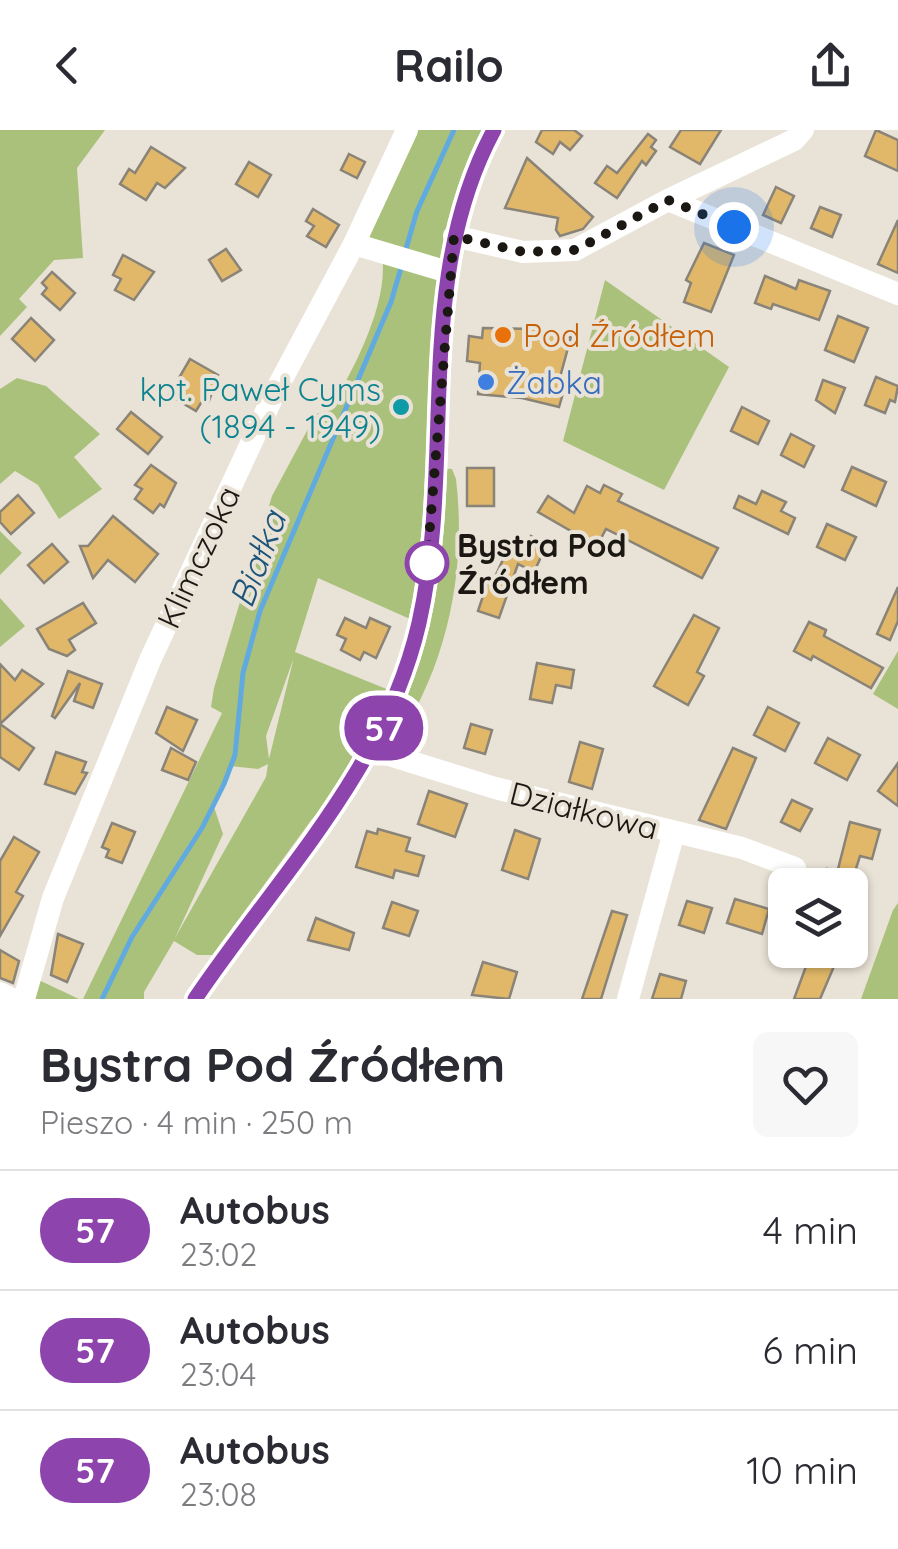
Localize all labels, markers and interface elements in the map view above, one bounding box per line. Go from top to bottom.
text: Railo [394,37,504,93]
icon: back [40,38,95,93]
icon: share [803,38,858,93]
your location [709,202,759,252]
place label: Pod Źródłem [523,315,716,355]
marker: Pod Źródłem [492,324,514,346]
place label: Żabka [506,362,602,402]
place label: kpt. Paweł Cyms (1894 - 1949) [139,369,381,446]
marker: Żabka [475,371,497,393]
marker: kpt. Paweł Cyms (1894 - 1949) [390,396,412,418]
street label: Klimczoka [148,480,248,634]
water label: Białka [219,503,296,613]
place label: Bystra Pod Źródłem [457,525,627,602]
marker: Bystra Pod Źródłem [406,542,448,584]
line badge: 57 [339,696,429,760]
text: 57 [364,706,404,750]
street label: Działkowa [506,772,662,848]
map controls [768,868,868,968]
button: layers [768,868,868,968]
button: heart [753,1032,858,1137]
text: Bystra Pod Źródłem [40,1034,505,1094]
text: Pieszo · 4 min · 250 m [40,1102,353,1142]
text: Autobus [180,1186,330,1234]
text: 4 min [763,1206,858,1254]
text: 57 [75,1208,115,1252]
text: 23:02 [180,1234,257,1274]
text: Autobus [180,1306,330,1354]
text: 6 min [762,1326,858,1374]
text: 57 [75,1328,115,1372]
text: 23:04 [180,1354,256,1394]
text: Autobus [180,1426,330,1474]
text: 10 min [746,1446,858,1494]
text: 57 [75,1448,115,1492]
text: 23:08 [180,1474,257,1514]

